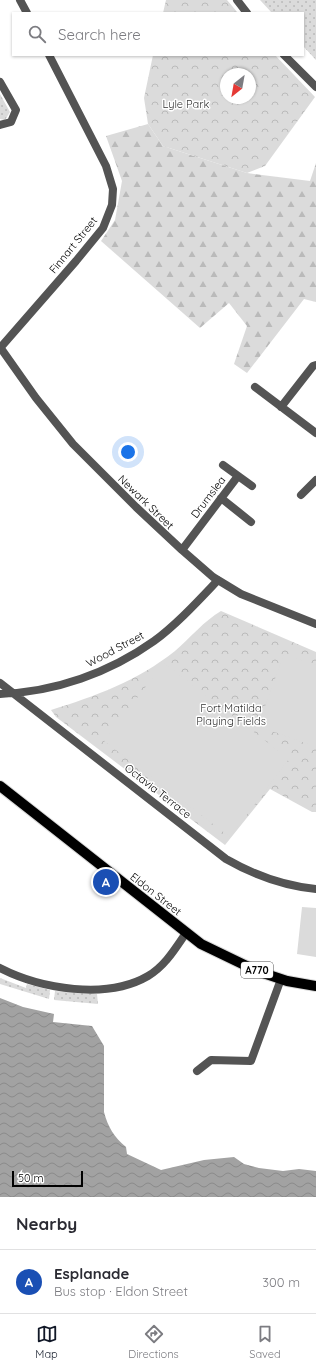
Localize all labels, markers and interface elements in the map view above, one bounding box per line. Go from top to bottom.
search box [12,12,304,56]
icon: search [26,23,48,45]
text: Search here [58,25,141,44]
north arrow [220,68,256,104]
park label: Lyle Park [163,97,209,111]
street label: Finnart Street [46,214,100,276]
your location [118,442,138,462]
street label: Newark Street [115,472,177,532]
street label: Drumslea [188,473,228,521]
street label: Wood Street [84,628,147,670]
park label: Fort Matilda Playing Fields [196,701,266,728]
street label: Octavia Terrace [122,761,194,821]
pin: A [93,867,119,897]
street label: Eldon Street [127,870,185,919]
road number: A770 [241,962,273,978]
scale bar [12,1169,83,1188]
text: 50 m [18,1171,44,1185]
text: Nearby [16,1213,77,1234]
text: Esplanade [54,1264,129,1283]
text: A [25,1274,33,1290]
text: 300 m [262,1274,300,1290]
text: Bus stop · Eldon Street [54,1283,188,1299]
tab: Map [35,1323,58,1361]
tab: Directions [128,1323,179,1361]
tab: Saved [249,1323,281,1361]

